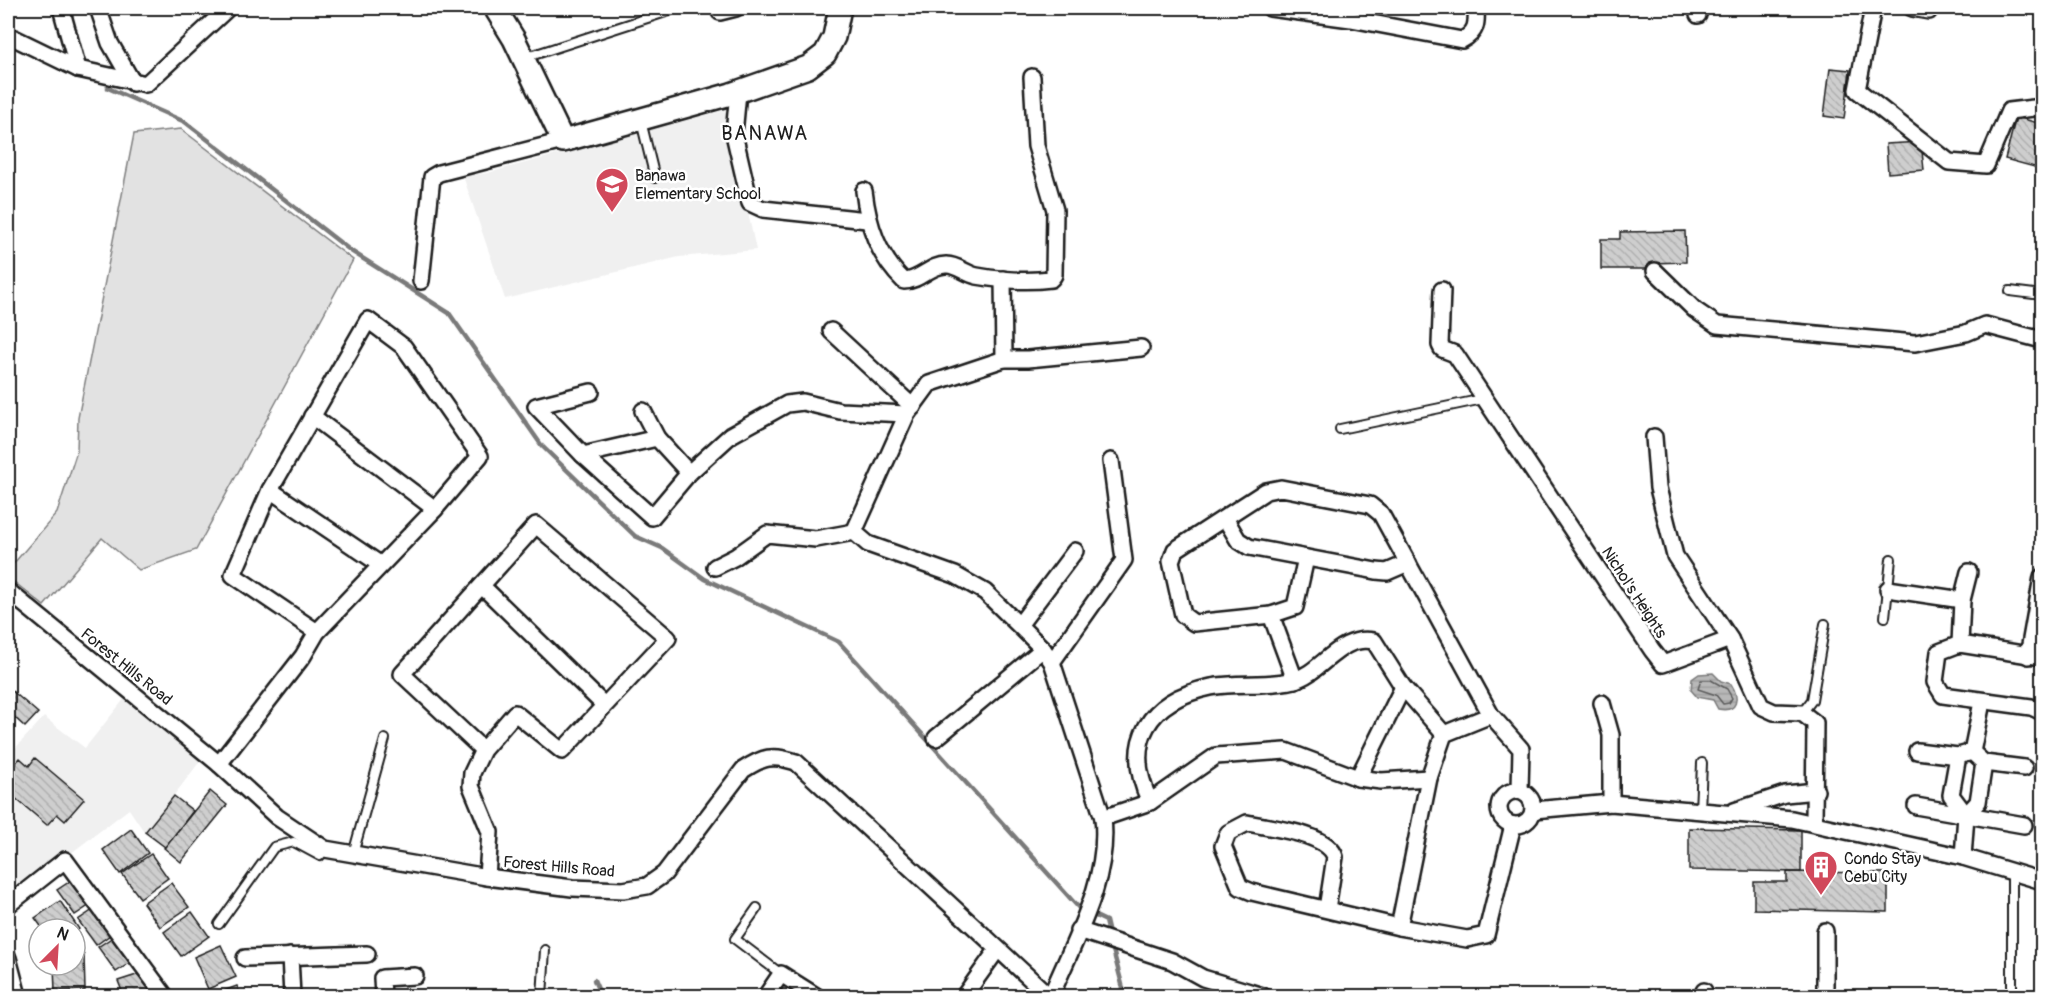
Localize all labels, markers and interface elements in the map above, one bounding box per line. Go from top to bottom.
district label: BANAWA [721,121,809,146]
school or university icon: Banawa Elementary School [594,166,630,213]
place label: Banawa Elementary School [635,166,761,204]
street label: Nichol's Heights [1597,543,1671,642]
street label: Forest Hills Road [77,624,176,710]
building icon: Condo Stay Cebu City [1803,849,1839,896]
place label: Condo Stay Cebu City [1844,849,1921,887]
street label: Forest Hills Road [502,852,616,882]
north arrow [27,917,87,977]
text: N [54,923,72,946]

